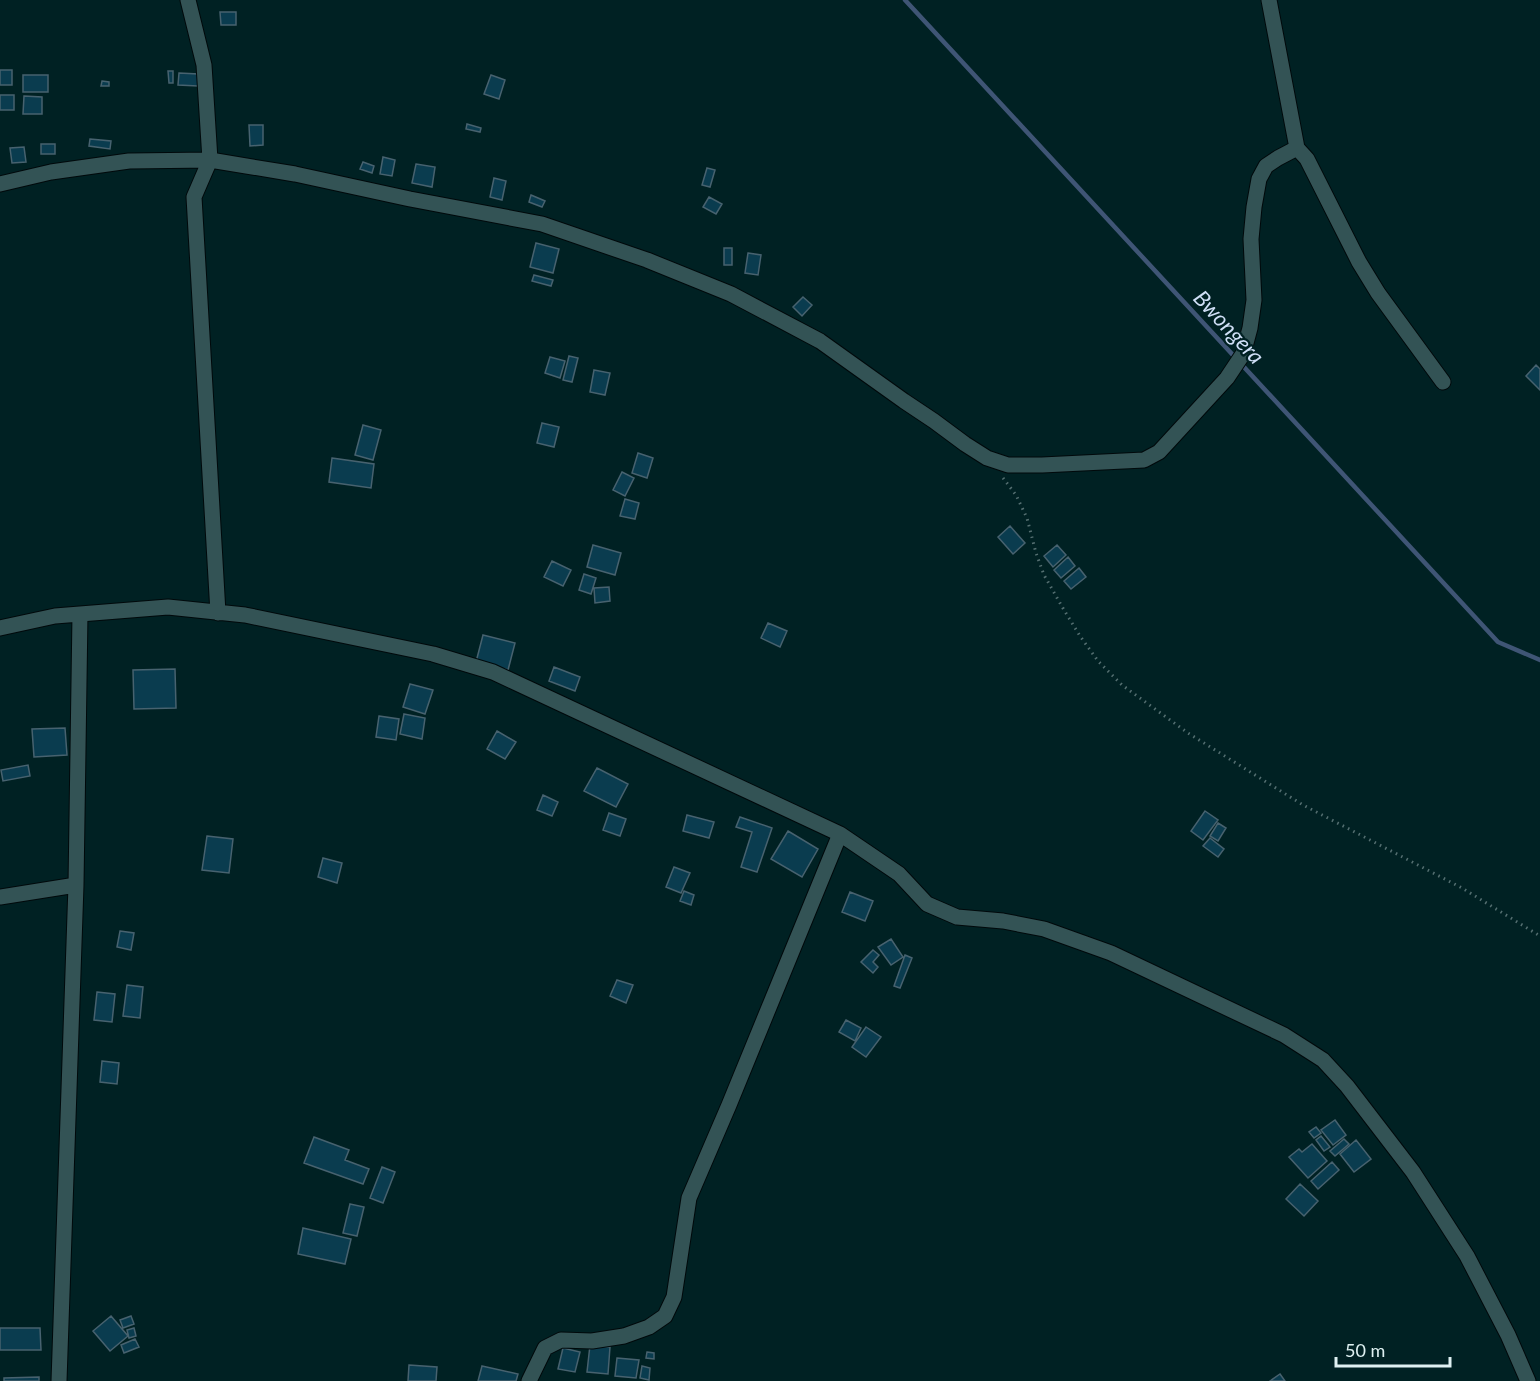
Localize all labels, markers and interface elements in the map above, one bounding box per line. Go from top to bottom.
water label: Bwongera [1188,284,1270,369]
scale bar [1336,1330,1450,1368]
text: 50 m [1345,1339,1385,1361]

